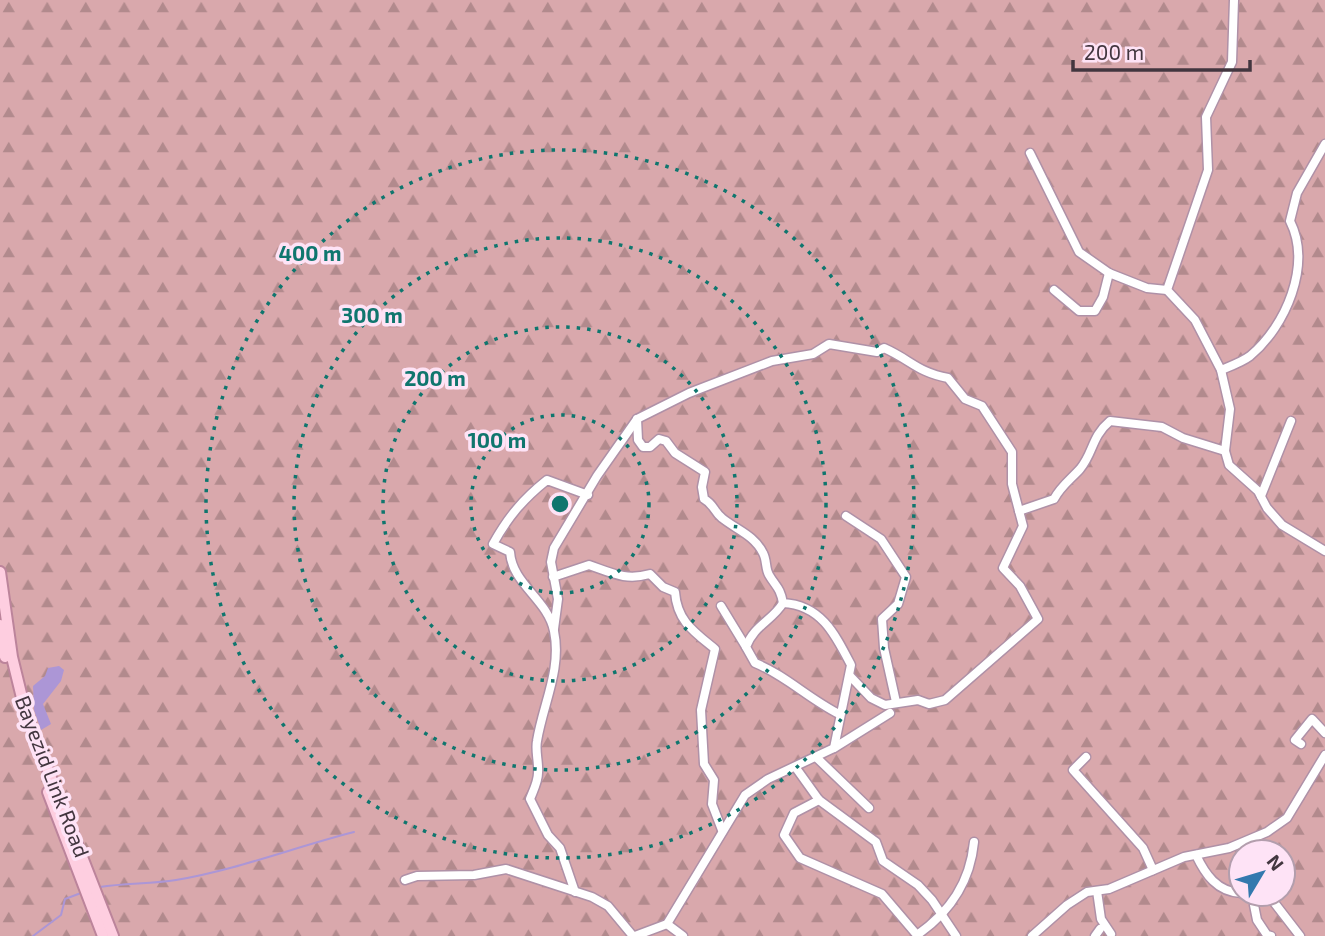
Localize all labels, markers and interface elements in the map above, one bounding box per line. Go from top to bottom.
scale bar [1073,28,1250,72]
text: 200 m [1084,39,1144,64]
text: 400 m [279,240,341,265]
text: 300 m [341,302,403,327]
text: 200 m [404,365,466,390]
text: 100 m [468,427,526,452]
centre of rings [548,492,572,516]
street label: Bayezid Link Road [11,692,95,860]
north arrow [1227,838,1297,908]
text: N [1263,850,1289,875]

